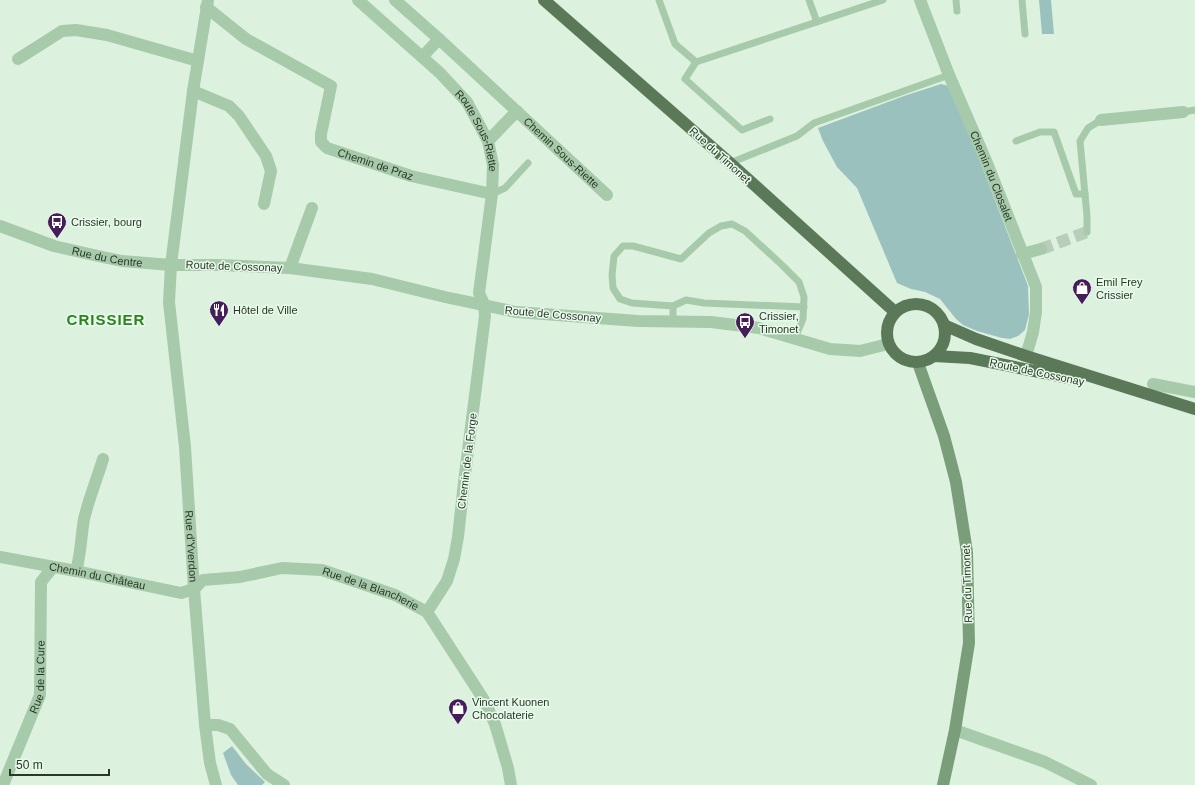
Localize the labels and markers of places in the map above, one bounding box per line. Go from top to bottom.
bus stop icon: Crissier, bourg [46,211,68,239]
place label: Crissier, bourg [71,216,142,228]
place label: Emil Frey Crissier [1096,276,1143,301]
shop icon: Emil Frey Crissier [1071,277,1093,305]
restaurant icon: Hôtel de Ville [208,299,230,327]
place label: Hôtel de Ville [233,304,298,316]
place label: Crissier, Timonet [759,310,799,335]
bus stop icon: Crissier, Timonet [734,311,756,339]
place label: Vincent Kuonen Chocolaterie [472,696,549,721]
shop icon: Vincent Kuonen Chocolaterie [447,697,469,725]

